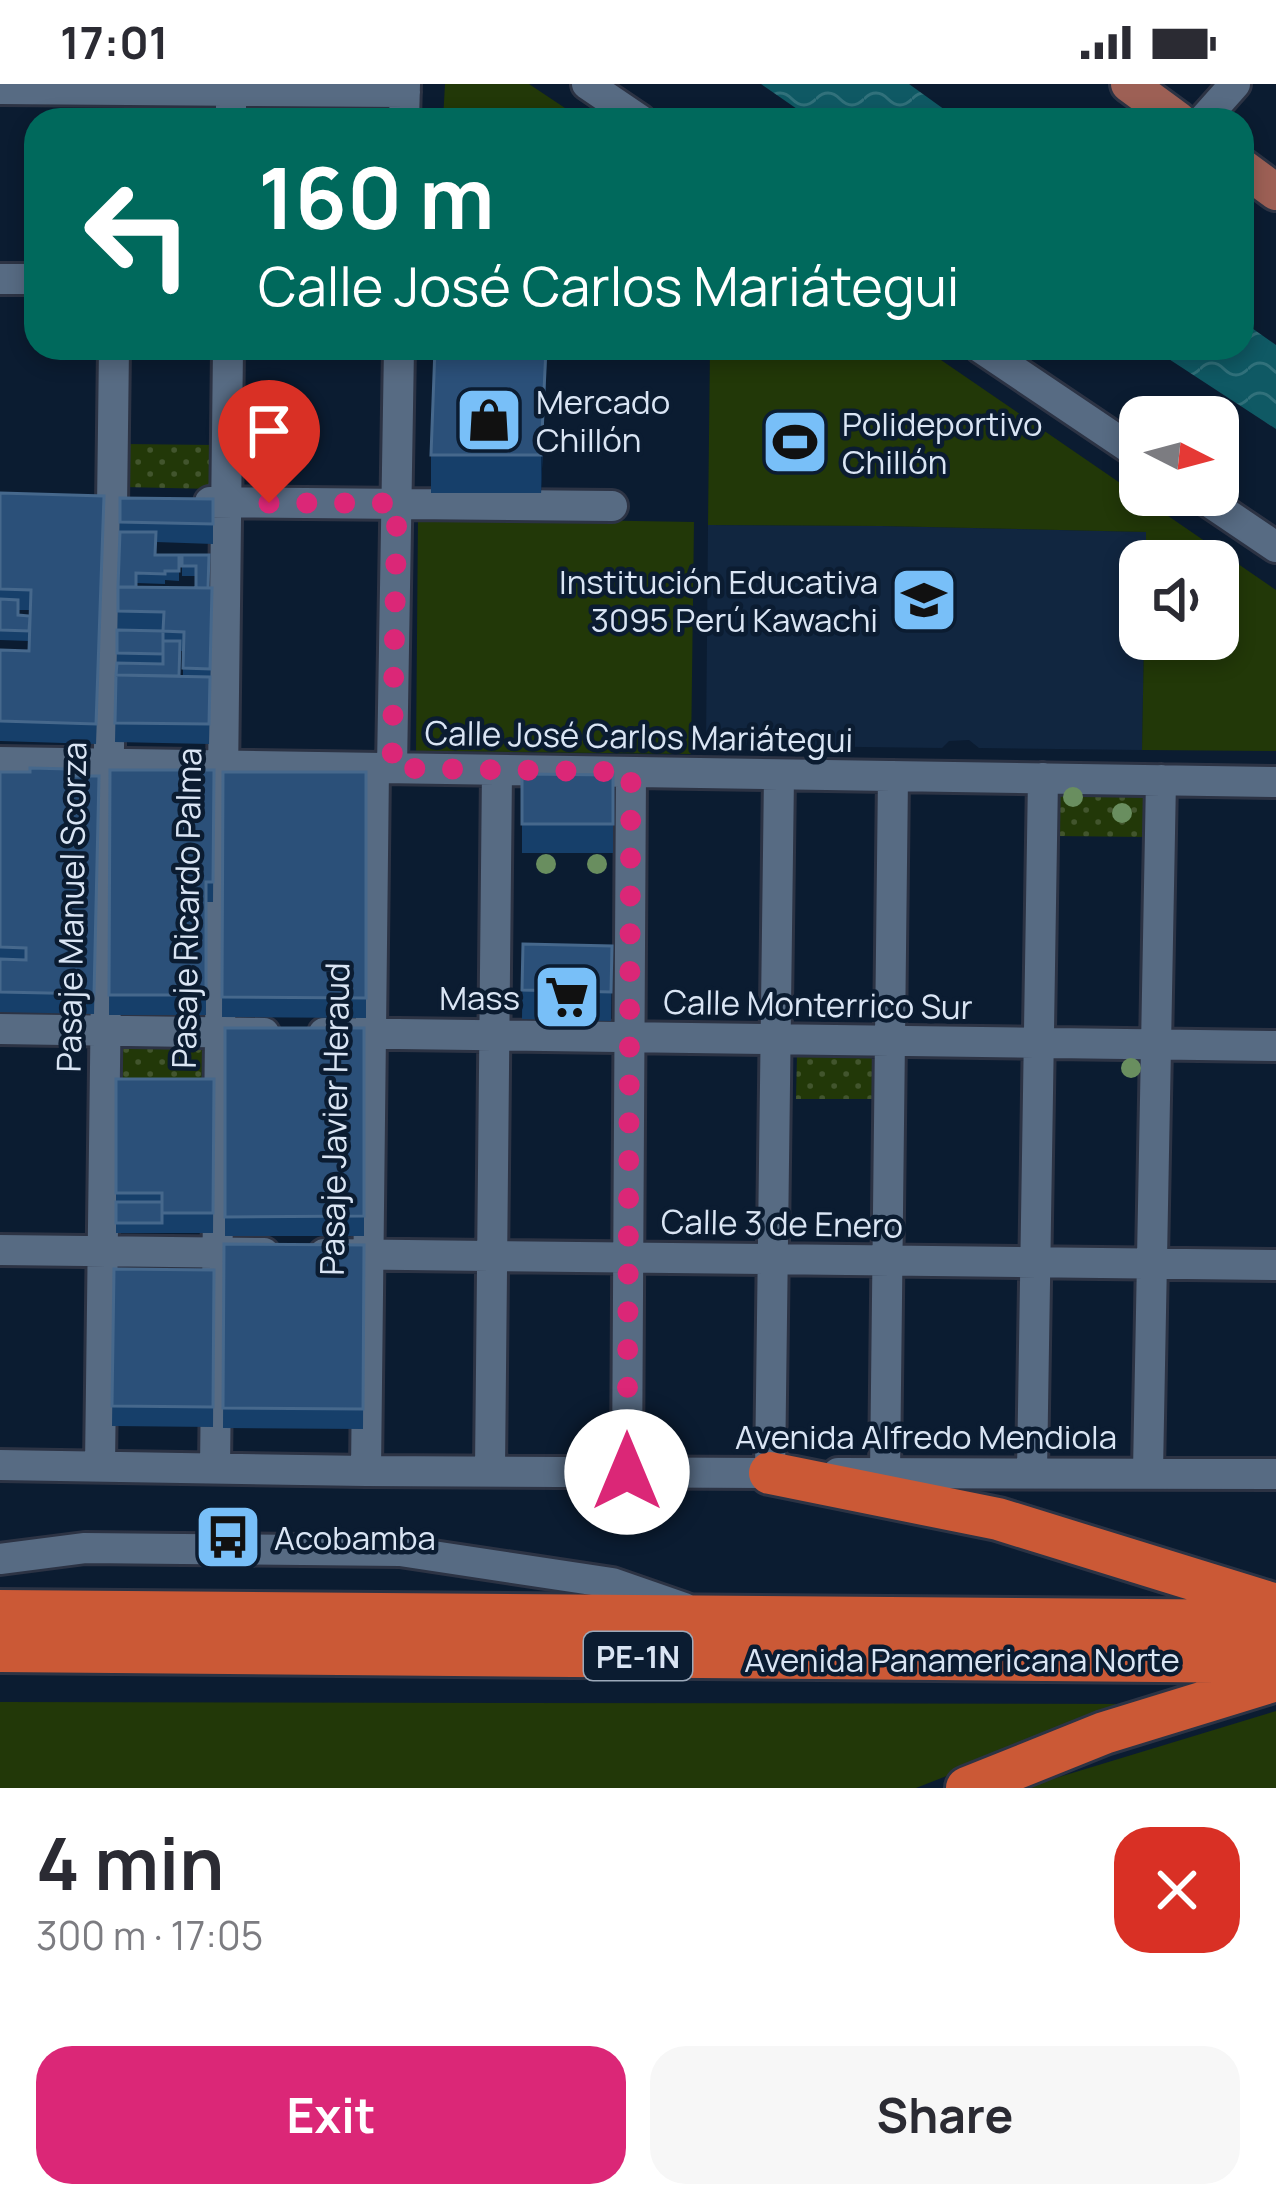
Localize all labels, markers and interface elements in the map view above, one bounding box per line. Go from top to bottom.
text: 17:01 [60,11,168,73]
text: 160 m [258,139,495,254]
icon: left [60,156,216,312]
text: Calle José Carlos Mariátegui [258,248,959,322]
place label: Mercado Chillón [536,379,670,462]
pin [218,380,320,503]
shop icon: Mercado Chillón [454,385,524,455]
north arrow [1119,396,1239,516]
map controls [1119,396,1239,660]
icon: arrive [236,398,302,464]
place label: Polideportivo Chillón [842,401,1043,484]
sports icon: Polideportivo Chillón [760,407,830,477]
button: sound [1119,540,1239,660]
place label: Institución Educativa 3095 Perú Kawachi [559,559,878,642]
school or university icon: Institución Educativa 3095 Perú Kawachi [889,565,959,635]
street label: Calle José Carlos Mariátegui [424,710,854,762]
street label: Pasaje Manuel Scorza [46,741,96,1073]
street label: Pasaje Ricardo Palma [161,747,211,1069]
street label: Pasaje Javier Heraud [309,962,359,1276]
supermarket icon: Mass [532,962,602,1032]
place label: Mass [439,975,520,1020]
street label: Calle Monterrico Sur [663,979,973,1029]
street label: Calle 3 de Enero [661,1198,903,1248]
position arrow [564,1409,690,1535]
street label: Avenida Alfredo Mendiola [735,1414,1117,1459]
bus stop icon: Acobamba [193,1502,263,1572]
place label: Acobamba [274,1515,436,1560]
road number: PE-1N [584,1632,692,1680]
street label: Avenida Panamericana Norte [744,1637,1180,1682]
text: 4 min [36,1813,224,1912]
button: close [1114,1827,1240,1953]
text: 300 m · 17:05 [36,1908,263,1962]
button: Exit [36,2046,626,2184]
button: Share [650,2046,1240,2184]

